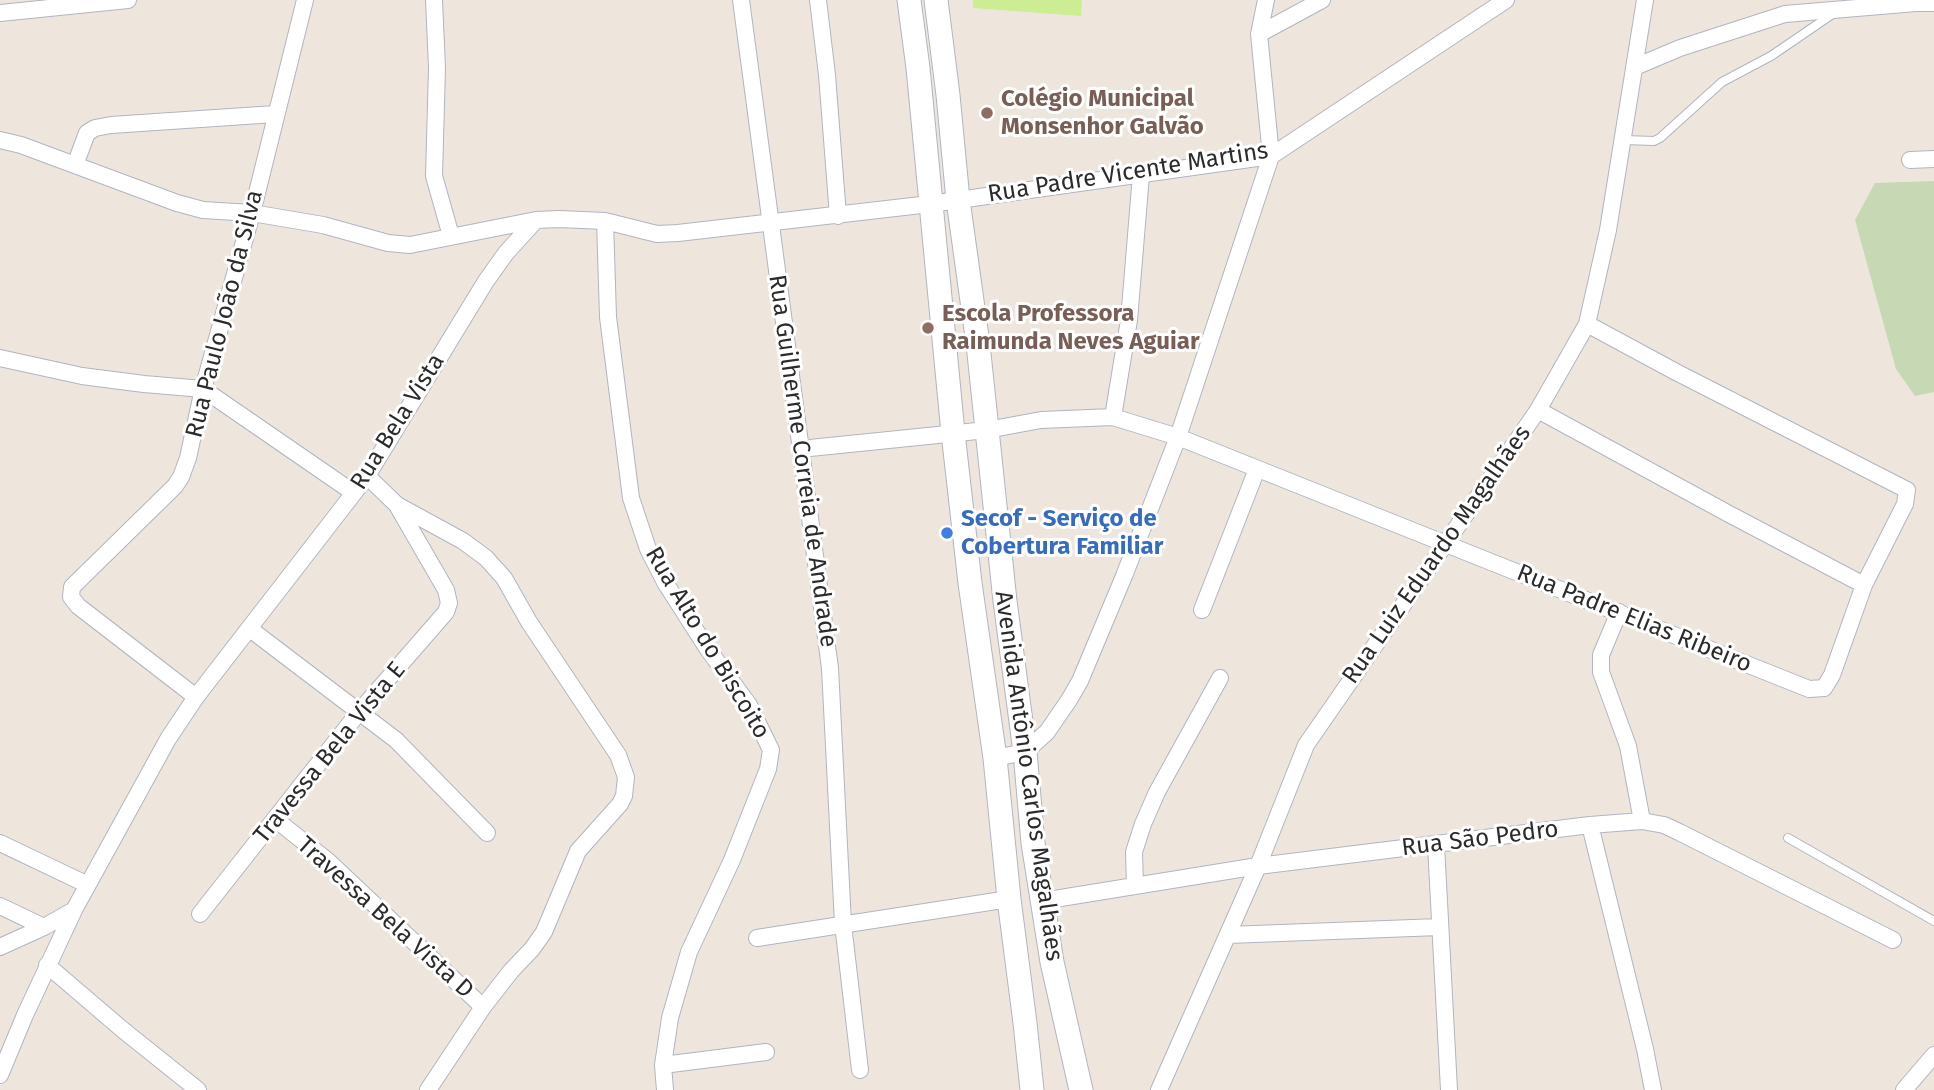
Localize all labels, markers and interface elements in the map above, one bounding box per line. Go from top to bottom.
place label: Colégio Municipal Monsenhor Galvão [1001,85,1204,141]
marker: Colégio Municipal Monsenhor Galvão [979,105,995,121]
street label: Rua Padre Vicente Martins [986,137,1270,209]
street label: Rua Paulo João da Silva [180,187,270,441]
street label: Rua Guilherme Correia de Andrade [762,273,842,649]
place label: Escola Professora Raimunda Neves Aguiar [942,300,1200,356]
marker: Escola Professora Raimunda Neves Aguiar [920,320,936,336]
street label: Rua Bela Vista [345,349,451,495]
street label: Rua Luiz Eduardo Magalhães [1337,420,1537,690]
place label: Secof - Serviço de Cobertura Familiar [961,505,1163,561]
marker: Secof - Serviço de Cobertura Familiar [939,525,955,541]
street label: Rua Alto do Biscoito [638,542,776,744]
street label: Rua Padre Elias Ribeiro [1512,559,1756,679]
street label: Avenida Antônio Carlos Magalhães [988,589,1068,963]
street label: Travessa Bela Vista E [248,656,412,850]
street label: Rua São Pedro [1400,815,1560,863]
street label: Travessa Bela Vista D [291,831,479,1005]

